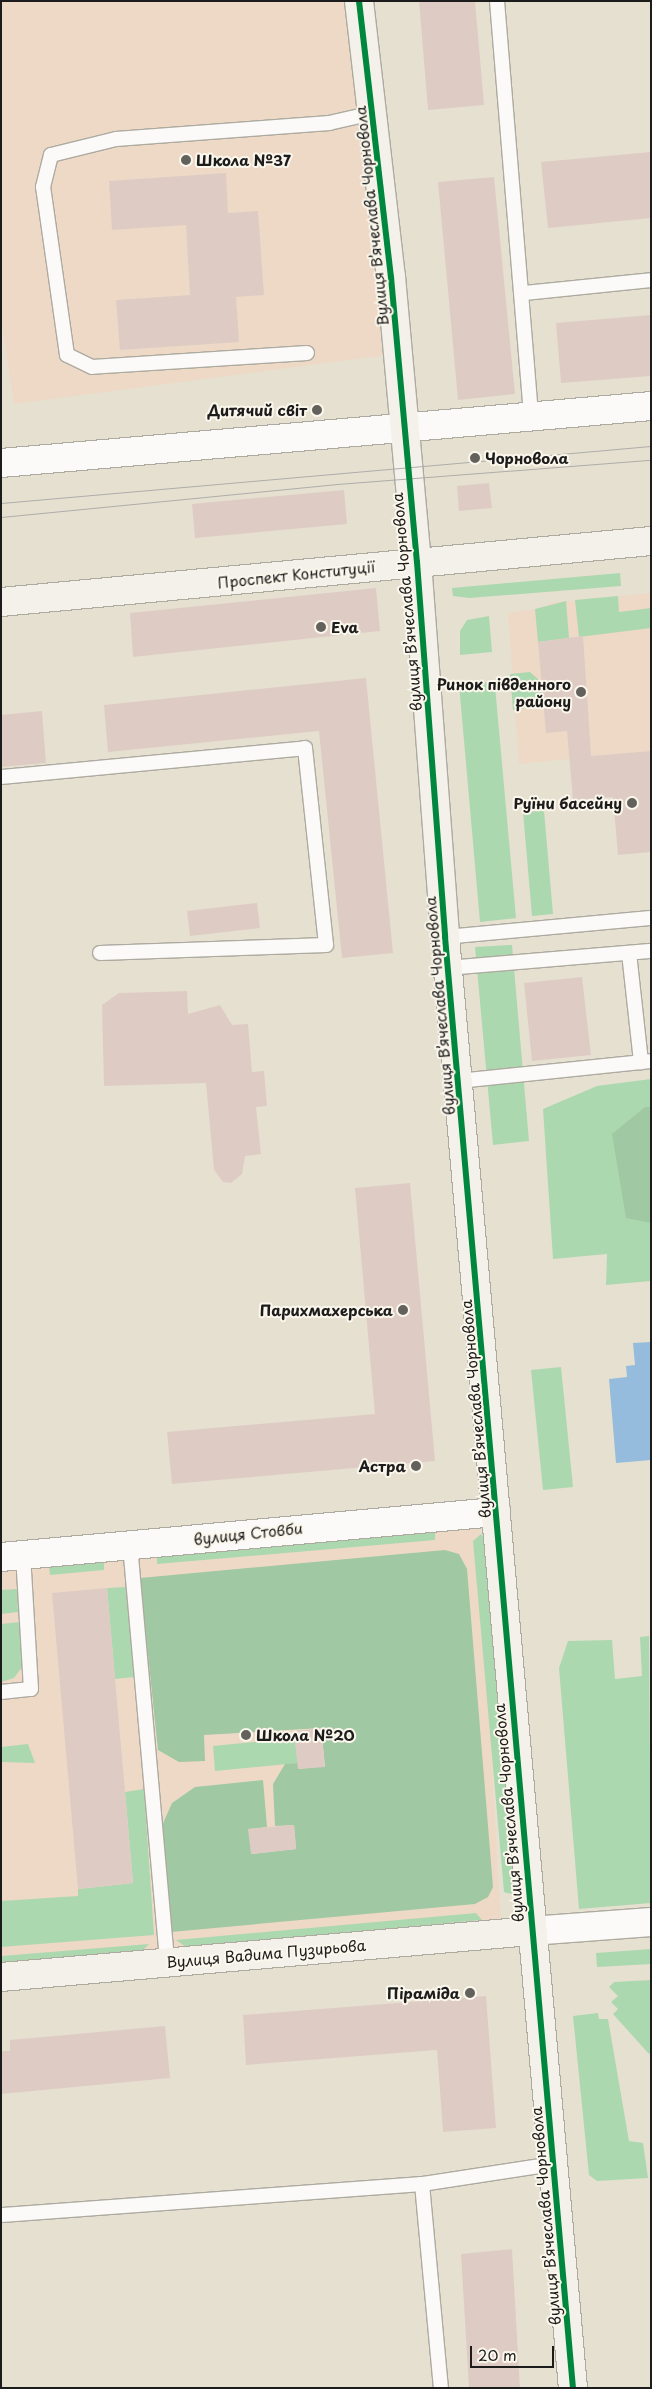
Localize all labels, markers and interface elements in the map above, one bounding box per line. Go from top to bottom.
street label: Вулиця Вʼячеслава Чорновола [350,105,392,327]
place label: Школа №37 [196,151,291,169]
marker: Школа №37 [180,154,192,166]
place label: Дитячий світ [208,401,307,419]
marker: Дитячий світ [311,404,323,416]
place label: Чорновола [485,449,569,467]
marker: Чорновола [469,452,481,464]
street label: вулиця Вʼячеслава Чорновола [387,492,425,712]
street label: Проспект Конституції [216,557,376,591]
place label: Eva [331,618,359,636]
marker: Eva [315,621,327,633]
place label: Ринок південного району [436,674,571,709]
marker: Ринок південного району [575,686,587,698]
place label: Руїни басейну [513,794,622,812]
marker: Руїни басейну [626,797,638,809]
street label: вулиця Вʼячеслава Чорновола [420,896,458,1116]
street label: вулиця Вʼячеслава Чорновола [456,1299,494,1519]
place label: Парихмахерська [260,1301,393,1319]
marker: Парихмахерська [397,1304,409,1316]
place label: Астра [359,1457,406,1475]
marker: Астра [410,1460,422,1472]
street label: вулиця Стовби [192,1518,304,1548]
street label: вулиця Вʼячеслава Чорновола [489,1703,527,1923]
place label: Школа №20 [256,1726,355,1744]
marker: Школа №20 [240,1729,252,1741]
street label: Вулиця Вадима Пузирьова [165,1935,367,1971]
place label: Піраміда [387,1984,460,2002]
marker: Піраміда [464,1987,476,1999]
street label: вулиця Вʼячеслава Чорновола [526,2106,564,2326]
scale bar [472,2336,556,2368]
text: 20 m [478,2343,517,2366]

